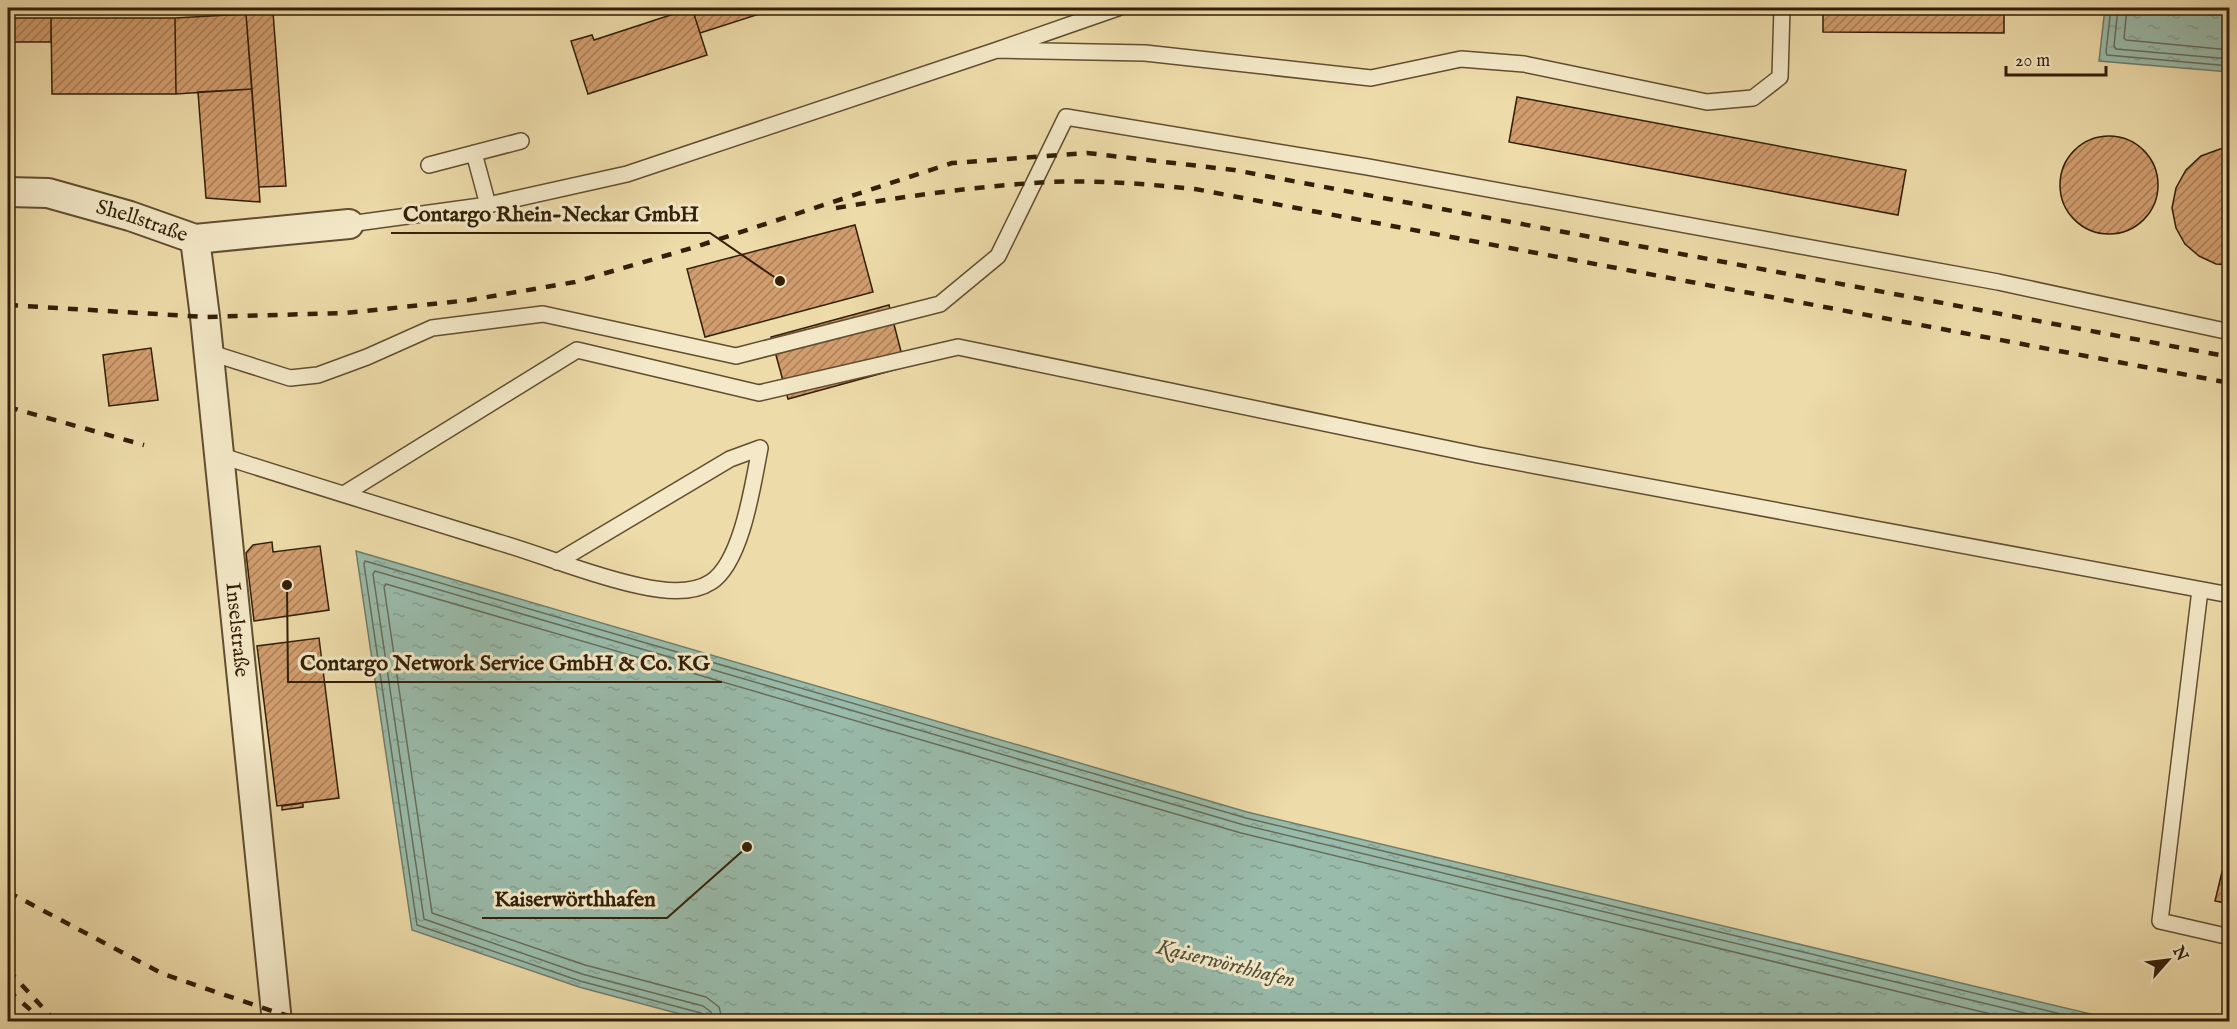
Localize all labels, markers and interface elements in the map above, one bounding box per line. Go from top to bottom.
scale bar [2006,39,2106,77]
text: 20 m [2015,50,2050,73]
callout: Contargo Rhein-Neckar GmbH [391,193,710,233]
street label: Shellstraße [93,194,192,249]
text: Contargo Rhein-Neckar GmbH [403,201,699,229]
street label: Inselstraße [219,581,255,679]
callout: Contargo Network Service GmbH & Co. KG [288,642,722,682]
text: Contargo Network Service GmbH & Co. KG [300,650,710,678]
callout: Kaiserwörthhafen [482,878,667,918]
text: Kaiserwörthhafen [494,886,656,914]
north arrow [2138,930,2198,990]
water label: Kaiserwörthhafen [1153,933,1298,995]
text: N [2167,942,2192,965]

